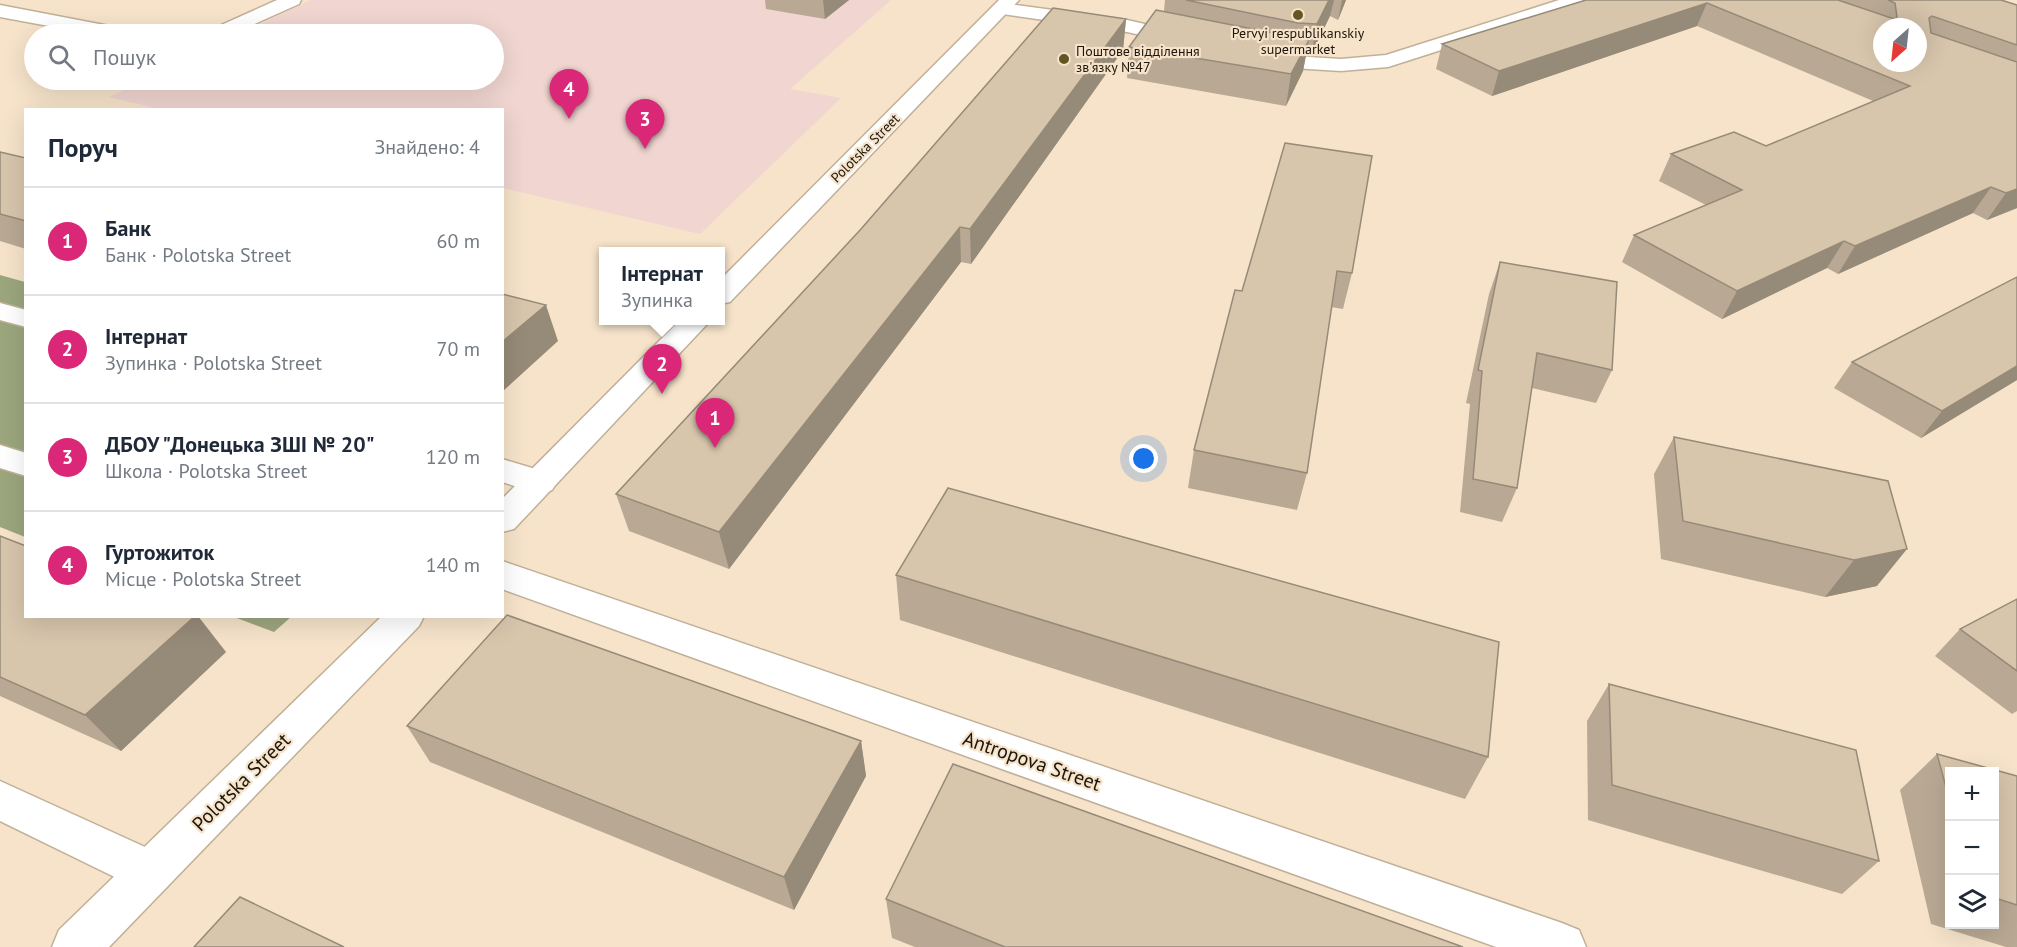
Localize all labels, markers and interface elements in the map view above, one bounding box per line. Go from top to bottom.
marker: Pervyi respublikanskiy supermarket [1291,8,1305,22]
north arrow [1873,18,1927,72]
search box [24,24,504,90]
place label: Pervyi respublikanskiy supermarket [1232,24,1365,58]
icon: search [45,41,78,74]
place label: Поштове відділення зв'язку №47 [1076,42,1200,76]
text: Пошук [93,43,156,71]
marker: Поштове відділення зв'язку №47 [1057,52,1071,66]
pin: 4 [550,70,588,119]
pin: 3 [626,100,664,149]
street label: Polotska Street [827,110,903,186]
text: Поруч [48,131,118,164]
text: Знайдено: 4 [374,134,480,160]
text: Банк [105,214,151,242]
text: 1 [62,228,73,254]
text: 60 m [437,228,480,254]
text: Банк · Polotska Street [105,242,291,268]
popup [599,247,725,325]
text: Інтернат [621,259,703,287]
text: Зупинка [621,287,693,313]
text: Інтернат [105,322,187,350]
text: 2 [62,336,73,362]
text: 70 m [437,336,480,362]
pin: 2 [642,344,682,394]
text: Зупинка · Polotska Street [105,350,322,376]
pin: 1 [696,398,734,448]
text: ДБОУ "Донецька ЗШІ № 20" [105,430,375,458]
text: 3 [62,444,73,470]
text: 120 m [426,444,480,470]
your location [1129,444,1158,473]
text: Школа · Polotska Street [105,458,307,484]
text: Гуртожиток [105,538,214,566]
text: 4 [62,552,73,578]
text: 140 m [426,552,480,578]
text: Місце · Polotska Street [105,566,301,592]
street label: Antropova Street [960,725,1105,797]
street label: Polotska Street [186,727,296,837]
map controls [1945,767,1999,929]
button: + [1945,767,1999,821]
button: − [1945,821,1999,875]
button: layers [1945,875,1999,929]

